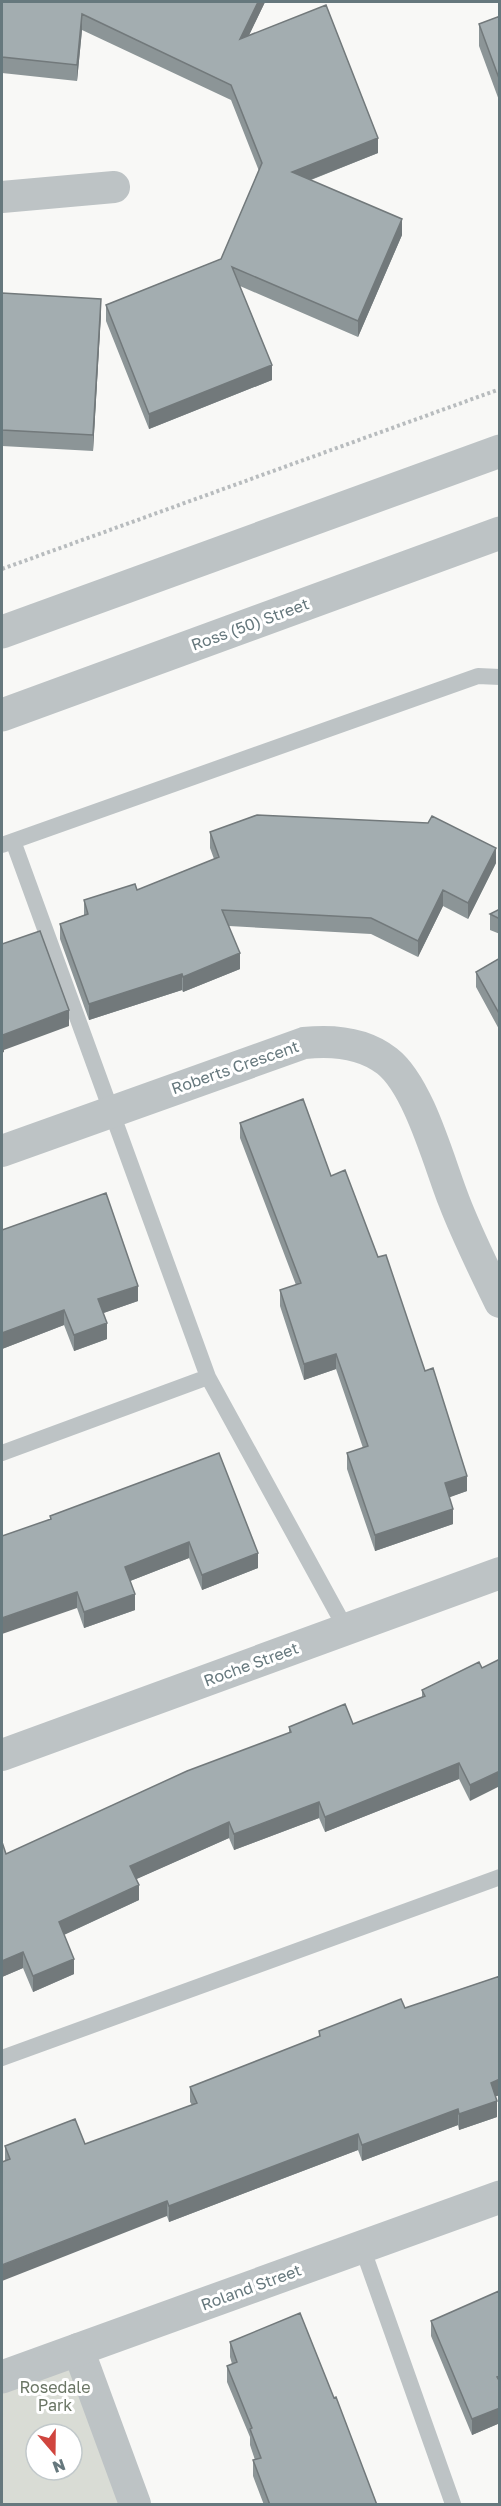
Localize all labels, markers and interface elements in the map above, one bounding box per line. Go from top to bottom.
street label: Ross (50) Street [188,593,312,655]
street label: Roberts Crescent [169,1036,301,1098]
street label: Roche Street [201,1638,301,1690]
street label: Roland Street [198,2260,304,2314]
park label: Rosedale Park [19,2377,91,2415]
north arrow [24,2422,84,2482]
text: N [50,2455,68,2478]

